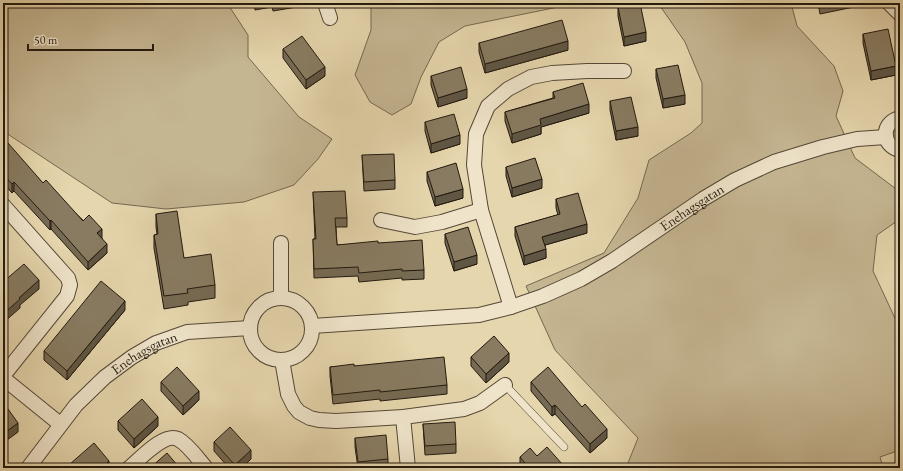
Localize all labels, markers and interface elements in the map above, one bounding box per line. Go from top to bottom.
scale bar [28,26,153,52]
text: 50 m [34,32,58,48]
street label: Enehagsgatan [656,179,728,235]
street label: Enehagsgatan [108,327,180,378]

